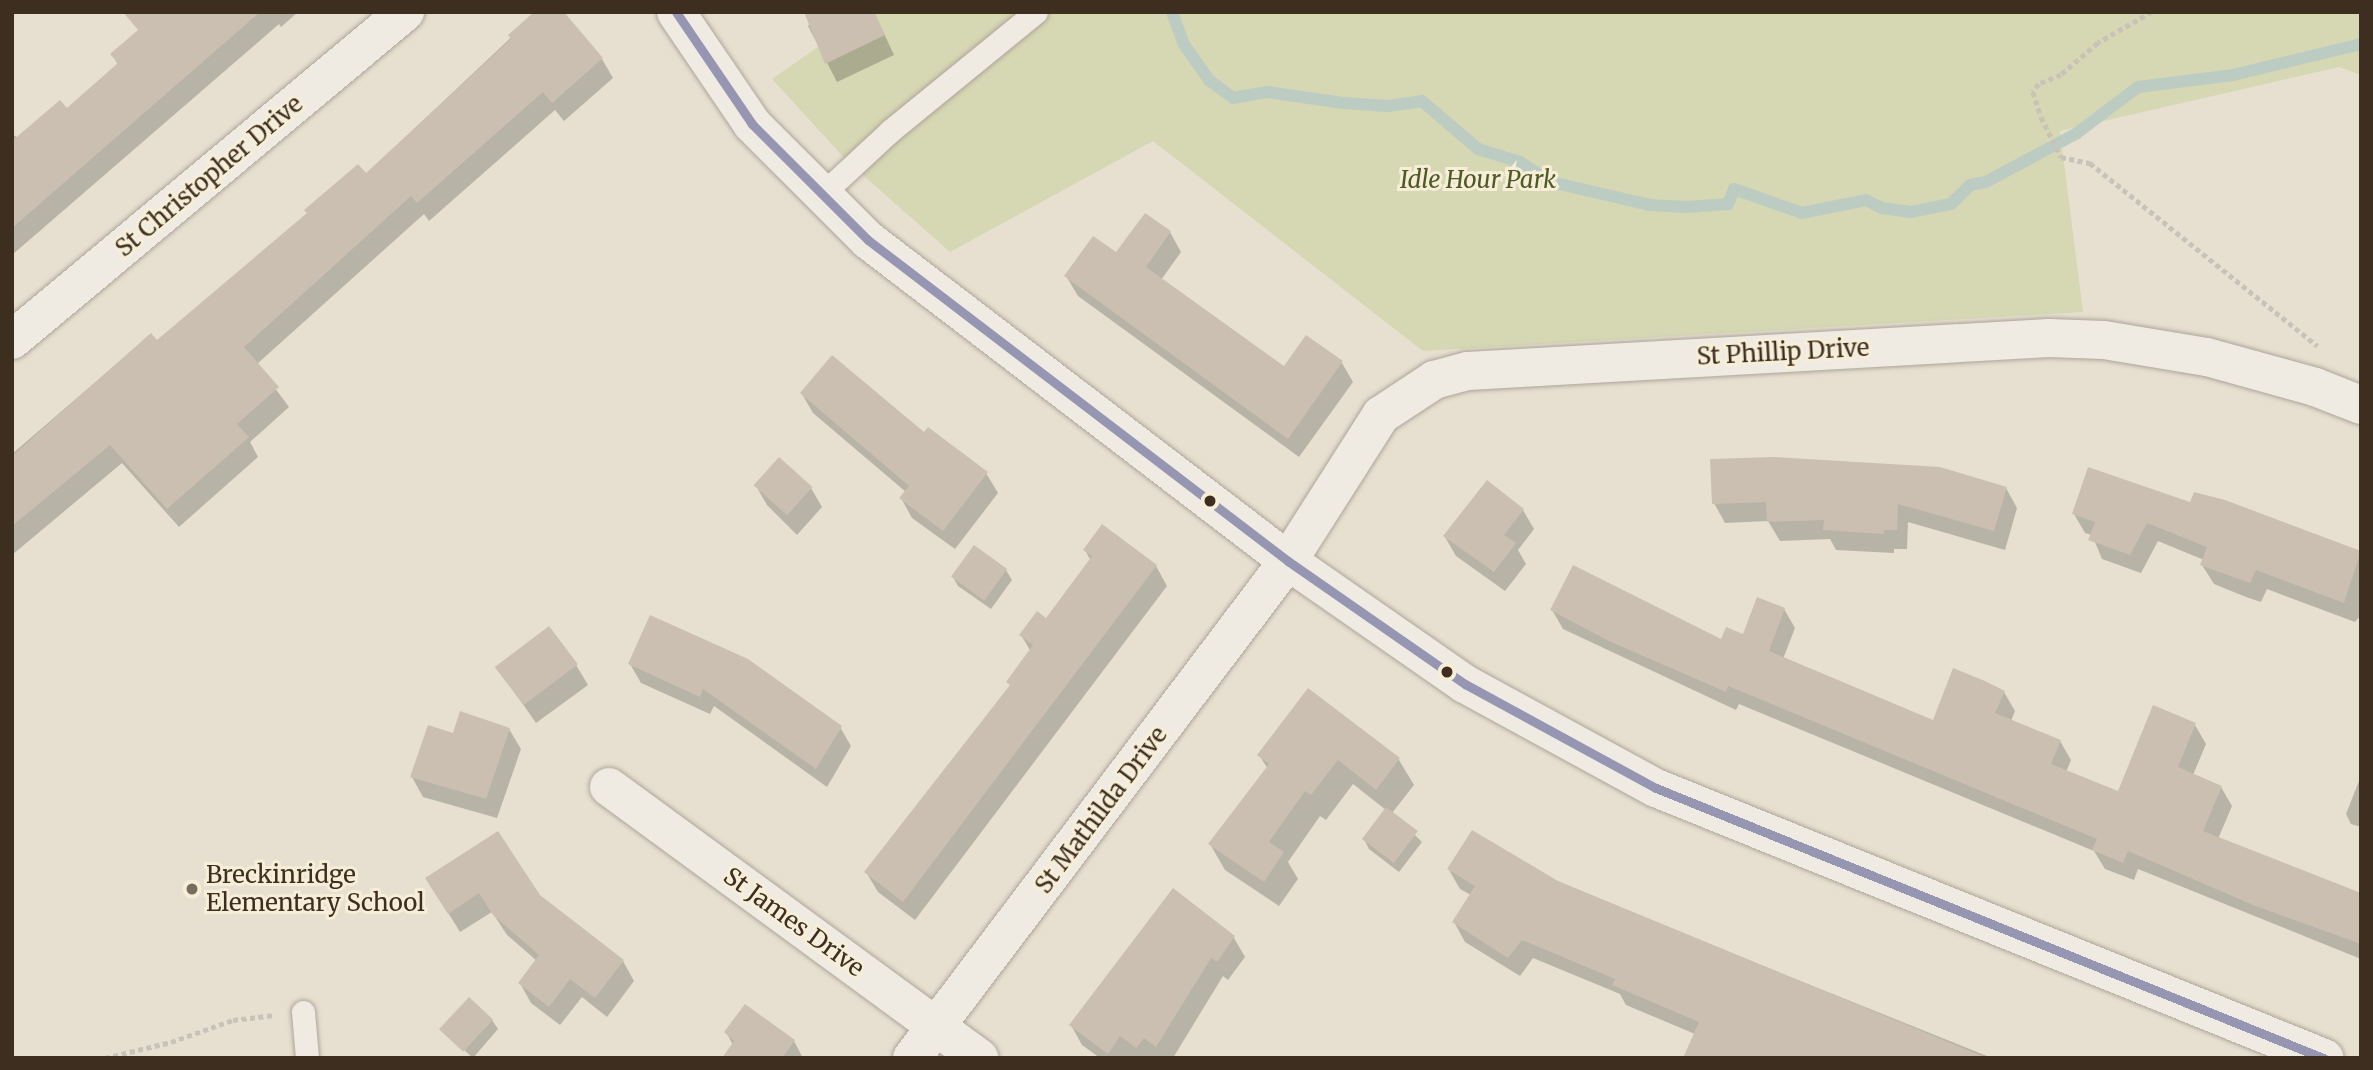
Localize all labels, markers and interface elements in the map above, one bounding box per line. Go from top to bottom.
street label: St Christopher Drive [110,89,308,263]
park label: Idle Hour Park [1400,166,1556,194]
street label: St Phillip Drive [1696,333,1870,371]
unlabelled marker [1203,494,1217,508]
unlabelled marker [1440,665,1454,679]
street label: St Mathilda Drive [1029,721,1173,899]
place label: Breckinridge Elementary School [206,861,425,917]
street label: St James Drive [718,861,870,983]
marker: Breckinridge Elementary School [184,881,200,897]

